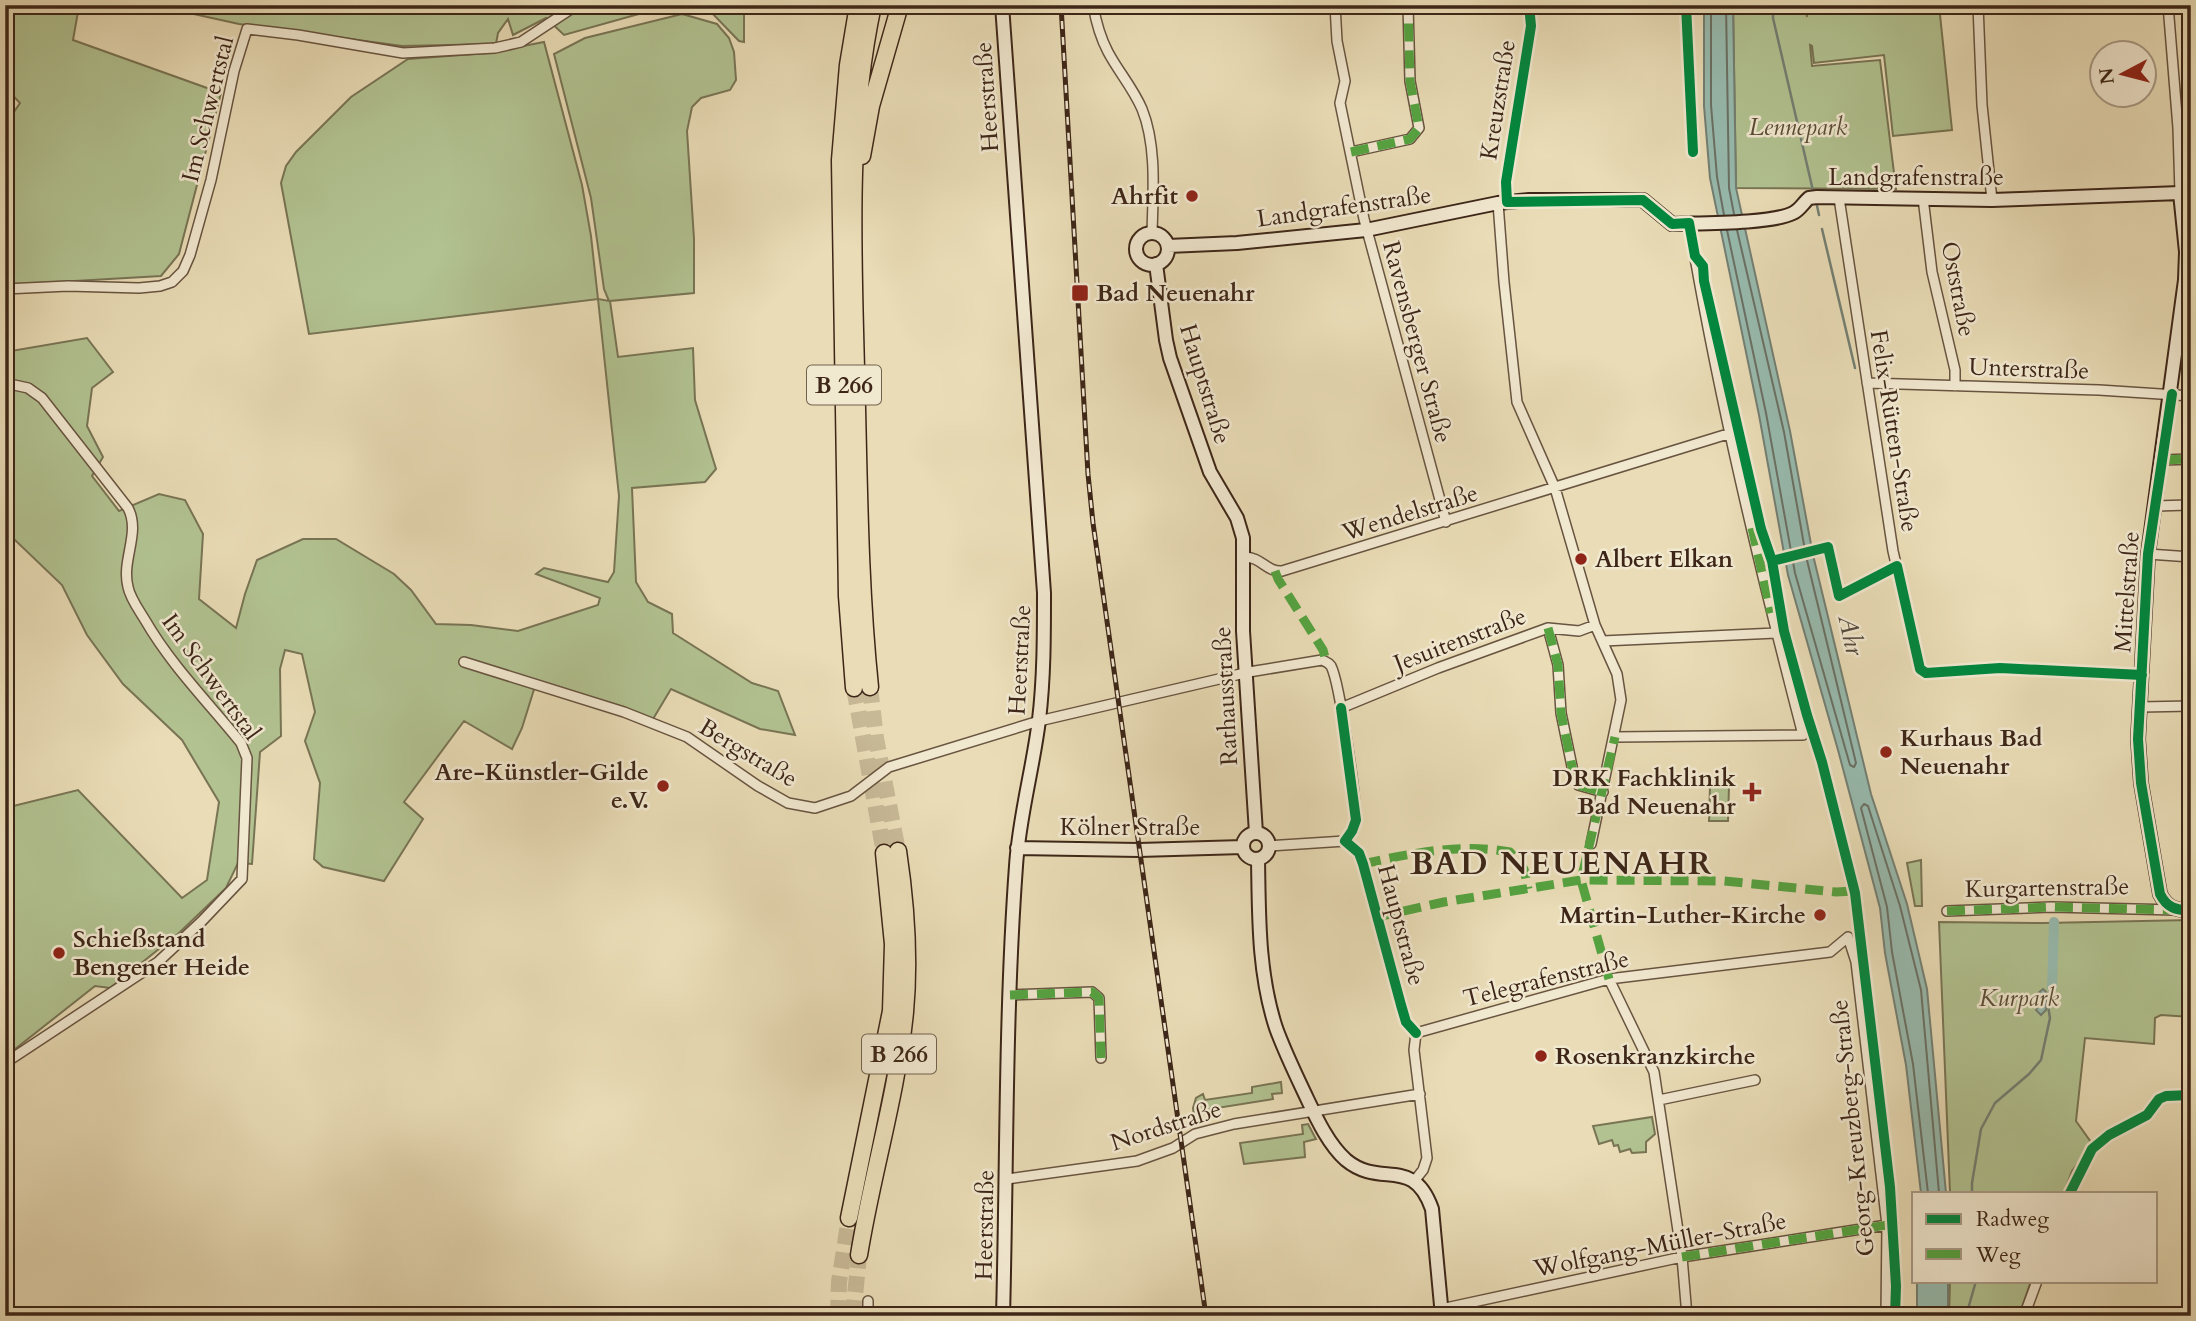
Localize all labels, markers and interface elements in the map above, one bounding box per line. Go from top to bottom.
street label: Im Schwertstal [174,32,242,186]
street label: Kreuzstraße [1472,37,1524,163]
north arrow [2088,38,2158,108]
street label: Heerstraße [967,41,1007,153]
text: N [2093,66,2121,86]
park label: Lennepark [1749,111,1847,144]
street label: Landgrafenstraße [1828,161,2004,194]
street label: Landgrafenstraße [1255,178,1433,236]
place label: Ahrfit [1111,180,1179,213]
marker: Ahrfit [1184,188,1200,204]
street label: Ravensberger Straße [1374,237,1460,447]
street label: Oststraße [1933,239,1983,339]
place label: Bad Neuenahr [1096,277,1255,310]
marker: Bad Neuenahr [1070,283,1090,303]
street label: Hauptstraße [1171,320,1239,448]
street label: Felix-Rütten-Straße [1862,328,1926,534]
street label: Unterstraße [1968,350,2090,388]
road number: B 266 [807,366,881,404]
street label: Wendelstraße [1337,477,1482,550]
street label: Mittelstraße [2106,530,2148,654]
place label: Albert Elkan [1595,543,1734,576]
marker: Albert Elkan [1573,551,1589,567]
street label: Jesuitenstraße [1386,600,1531,681]
street label: Heerstraße [1001,604,1039,716]
street label: Im Schwertstal [154,607,268,747]
water label: Ahr [1829,610,1873,660]
street label: Rathausstraße [1206,626,1246,766]
street label: Bergstraße [693,711,803,795]
place label: Kurhaus Bad Neuenahr [1900,722,2043,783]
marker: Kurhaus Bad Neuenahr [1878,744,1894,760]
place label: Are-Künstler-Gilde e.V. [434,756,649,817]
place label: DRK Fachklinik Bad Neuenahr [1552,762,1736,823]
marker: Are-Künstler-Gilde e.V. [655,778,671,794]
marker: DRK Fachklinik Bad Neuenahr [1742,782,1762,802]
street label: Kölner Straße [1060,811,1200,844]
district label: BAD NEUENAHR [1410,842,1714,886]
street label: Hauptstraße [1369,861,1433,989]
street label: Kurgartenstraße [1965,870,2129,906]
place label: Martin-Luther-Kirche [1560,899,1806,932]
marker: Martin-Luther-Kirche [1812,907,1828,923]
place label: Schießstand Bengener Heide [73,923,250,984]
street label: Telegrafenstraße [1460,942,1632,1016]
marker: Schießstand Bengener Heide [51,945,67,961]
park label: Kurpark [1979,982,2059,1015]
street label: Georg-Kreuzberg-Straße [1823,998,1883,1258]
road number: B 266 [862,1035,936,1074]
place label: Rosenkranzkirche [1555,1040,1756,1073]
marker: Rosenkranzkirche [1533,1048,1549,1064]
street label: Nordstraße [1106,1093,1226,1159]
street label: Heerstraße [968,1169,1002,1281]
legend [1912,1192,2158,1282]
street label: Wolfgang-Müller-Straße [1530,1204,1789,1286]
text: Radweg [1976,1205,2049,1234]
text: Weg [1975,1241,2021,1270]

